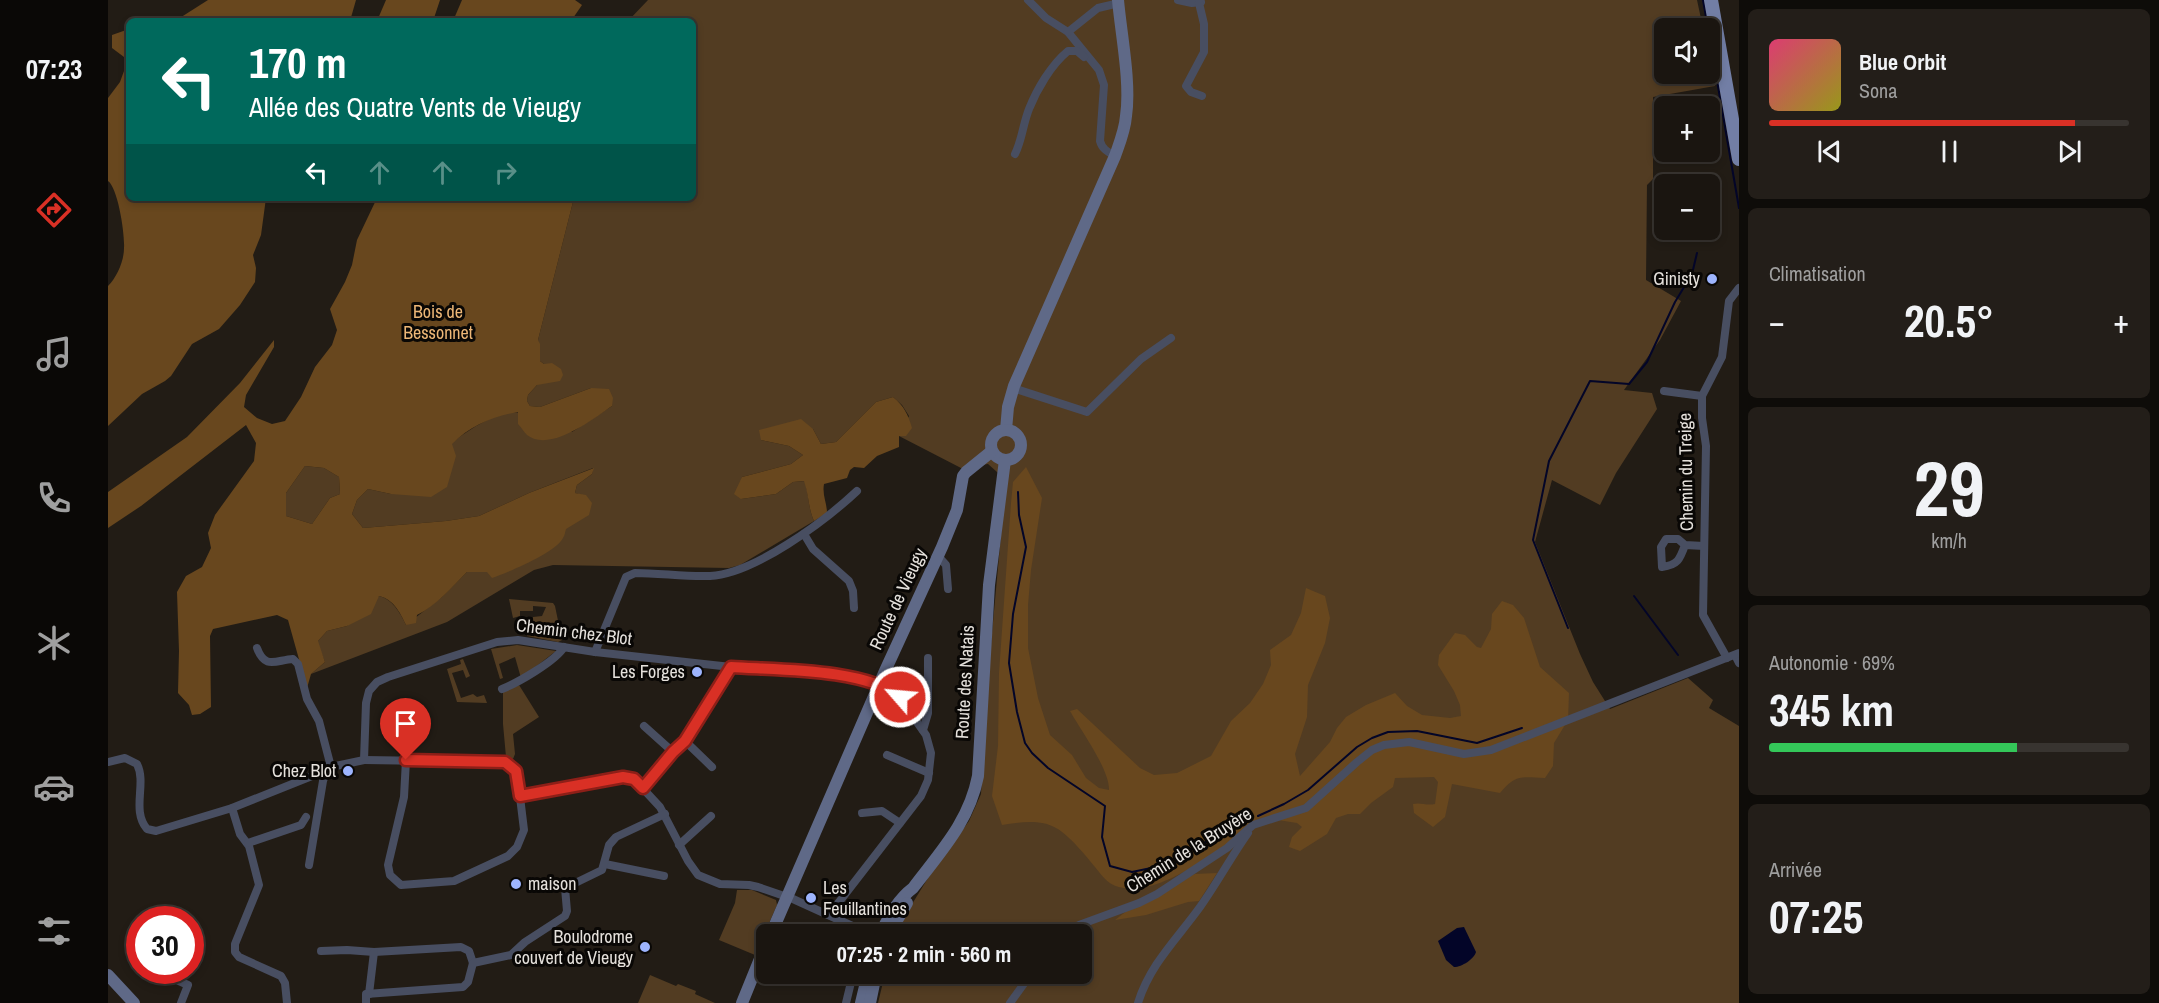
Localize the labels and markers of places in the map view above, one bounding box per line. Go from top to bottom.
place label: Ginisty [1653,266,1701,291]
marker: Ginisty [1705,272,1719,286]
place label: Les Forges [612,659,685,684]
marker: Les Forges [690,665,704,679]
pin [380,698,431,760]
place label: Chez Blot [272,758,336,783]
marker: Chez Blot [341,764,355,778]
place label: maison [528,871,576,896]
place label: Les Feuillantines [823,875,907,921]
marker: maison [509,877,523,891]
marker: Les Feuillantines [804,891,818,905]
place label: Boulodrome couvert de Vieugy [514,924,634,970]
marker: Boulodrome couvert de Vieugy [638,940,652,954]

